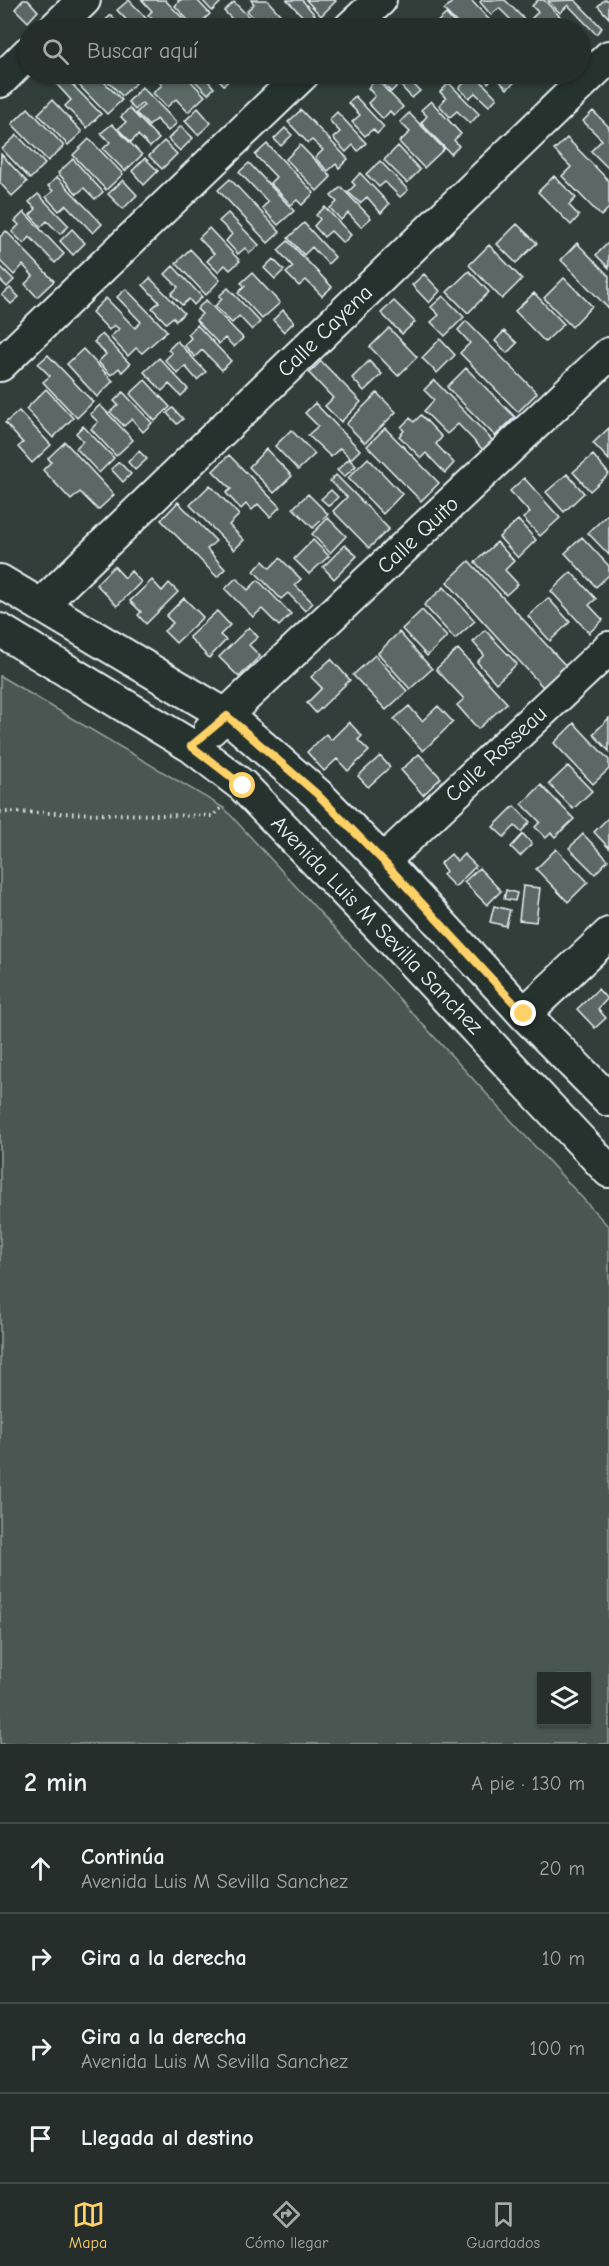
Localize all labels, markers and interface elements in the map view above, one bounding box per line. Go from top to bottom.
search box [18,18,591,84]
icon: search [39,35,72,68]
text: Buscar aquí [87,38,198,64]
street label: Calle Cayena [272,279,378,383]
street label: Calle Quito [372,491,464,579]
street label: Calle Rosseau [440,700,552,808]
route start [229,772,255,798]
street label: Avenida Luis M Sevilla Sanchez [266,810,489,1040]
route end [510,1000,536,1026]
map controls [537,1672,591,1726]
button: layers [537,1672,591,1726]
text: 2 min [24,1768,87,1798]
text: A pie · 130 m [471,1772,585,1795]
text: Continúa [81,1844,165,1870]
icon: ahead [24,1852,57,1885]
text: 20 m [539,1857,585,1880]
text: Avenida Luis M Sevilla Sanchez [81,1870,348,1893]
icon: right [24,1942,57,1975]
text: Gira a la derecha [81,1945,247,1971]
text: 10 m [542,1947,585,1970]
text: Gira a la derecha [81,2024,247,2050]
icon: right [24,2032,57,2065]
text: 100 m [530,2037,585,2060]
text: Avenida Luis M Sevilla Sanchez [81,2050,348,2073]
icon: arrive [24,2122,57,2155]
text: Llegada al destino [81,2125,254,2151]
tab: Mapa [69,2198,107,2252]
tab: Cómo llegar [245,2198,328,2252]
tab: Guardados [466,2198,540,2252]

